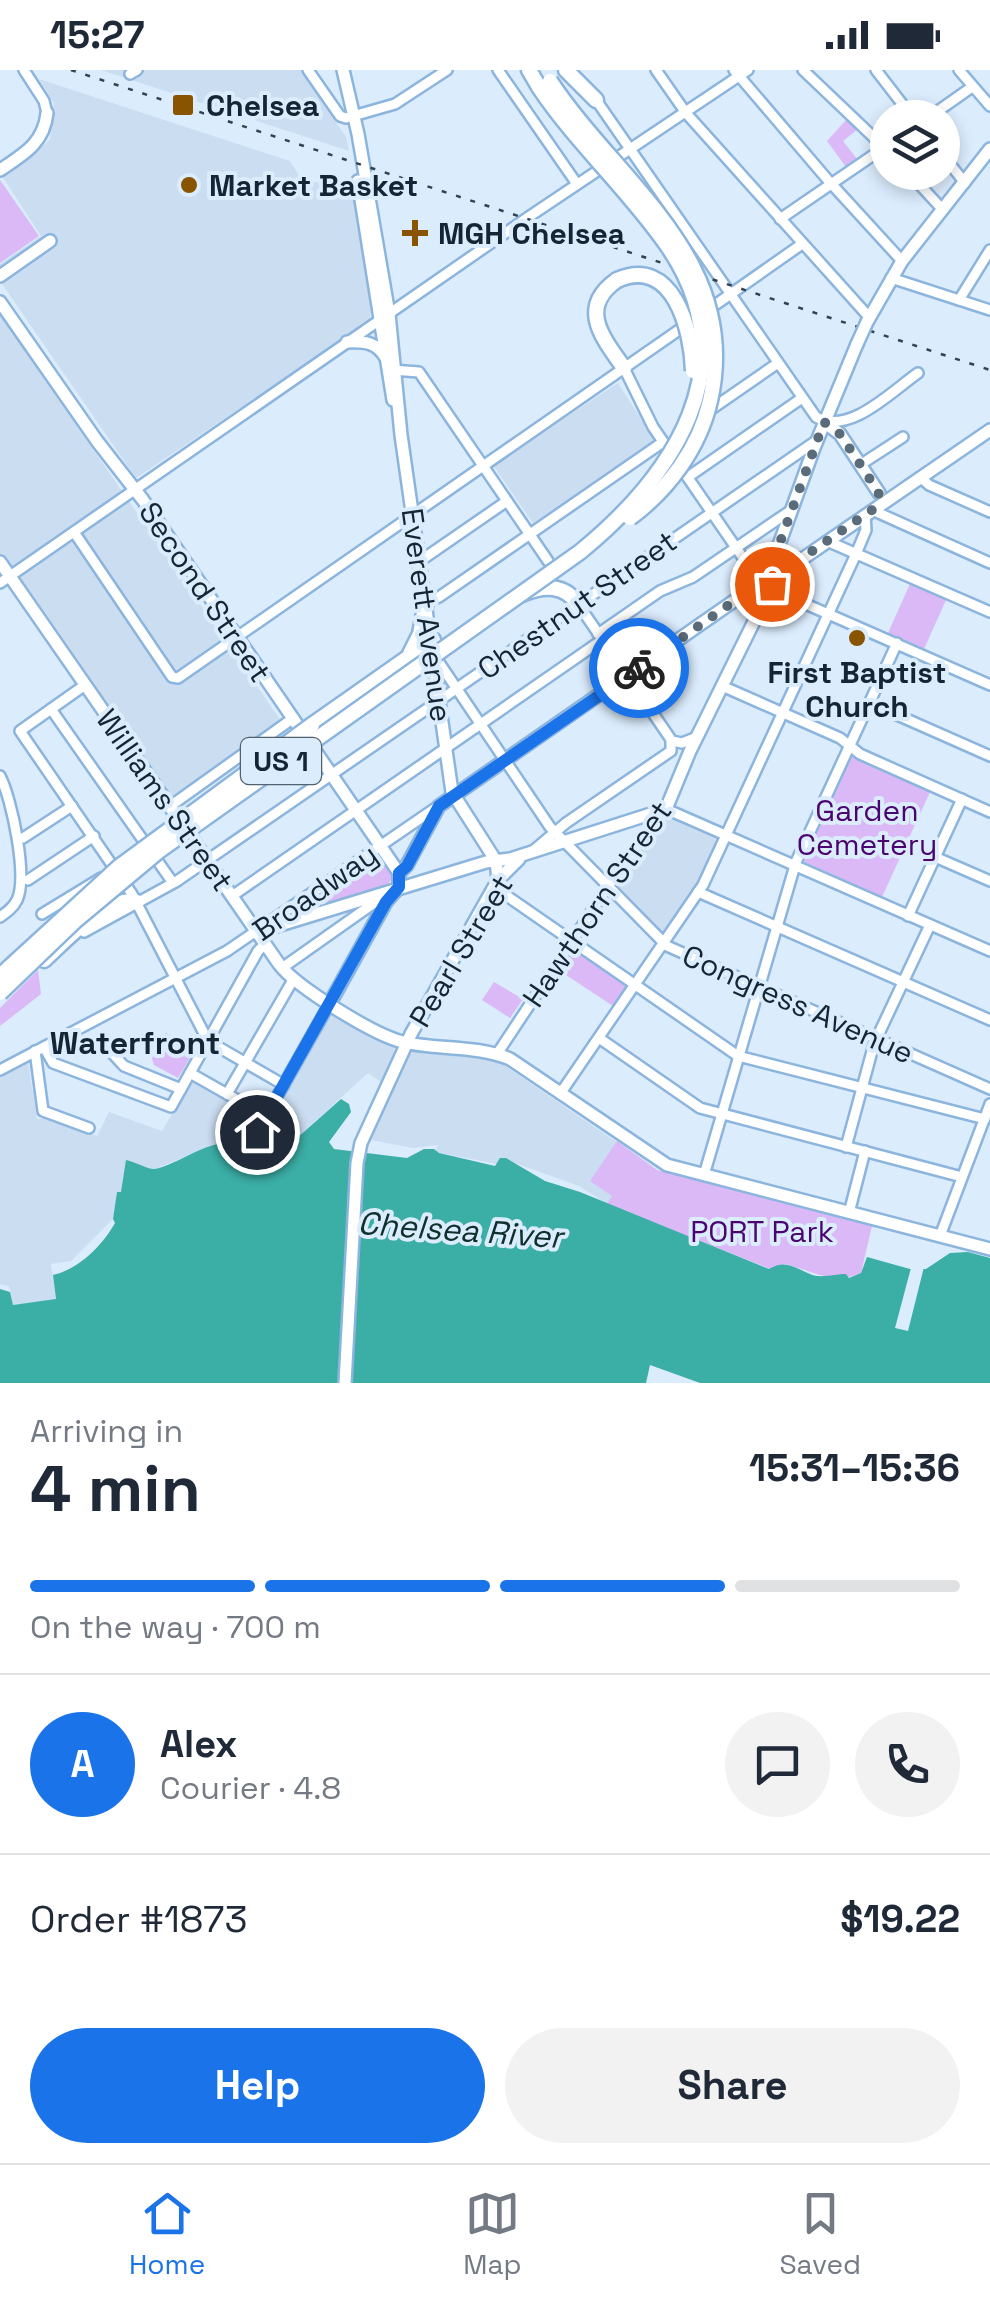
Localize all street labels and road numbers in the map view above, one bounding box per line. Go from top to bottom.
street label: Second Street [130,494,280,690]
street label: Everett Avenue [393,506,461,724]
street label: Chestnut Street [470,522,684,688]
street label: Williams Street [88,701,242,899]
road number: US 1 [241,738,321,784]
street label: Hawthorn Street [514,793,680,1015]
street label: Broadway [245,835,385,949]
street label: Pearl Street [400,868,522,1034]
street label: Congress Avenue [676,936,920,1072]

